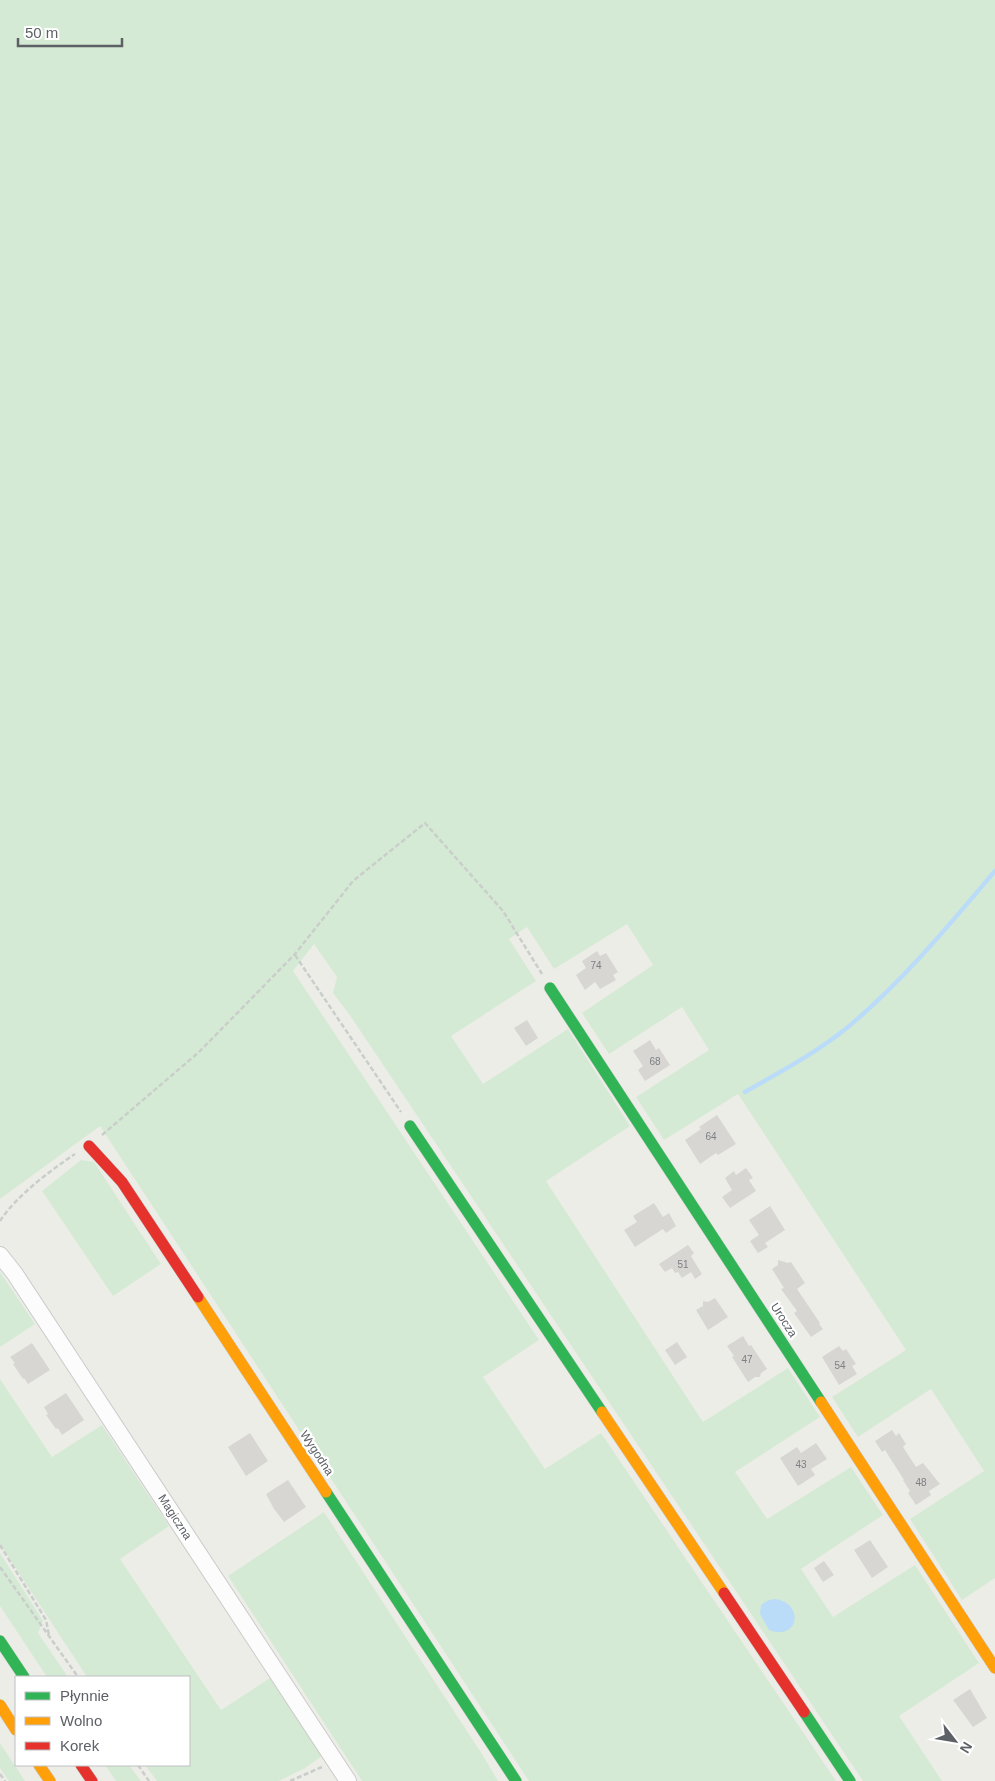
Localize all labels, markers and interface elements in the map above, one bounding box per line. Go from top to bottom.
scale bar [18,15,121,47]
text: 50 m [25,24,58,41]
house number: 74 [590,960,602,971]
house number: 68 [649,1056,661,1067]
house number: 64 [705,1131,717,1142]
house number: 51 [677,1259,689,1270]
street label: Urocza [768,1300,800,1340]
house number: 47 [741,1354,753,1365]
house number: 54 [834,1360,846,1371]
street label: Wygodna [297,1428,337,1478]
house number: 43 [795,1459,807,1470]
house number: 48 [915,1477,927,1488]
street label: Magiczna [155,1492,195,1543]
legend [15,1676,190,1766]
text: Płynnie [60,1687,109,1704]
text: Wolno [60,1712,102,1729]
north arrow [930,1716,980,1766]
text: Korek [60,1737,100,1754]
text: N [957,1739,976,1756]

